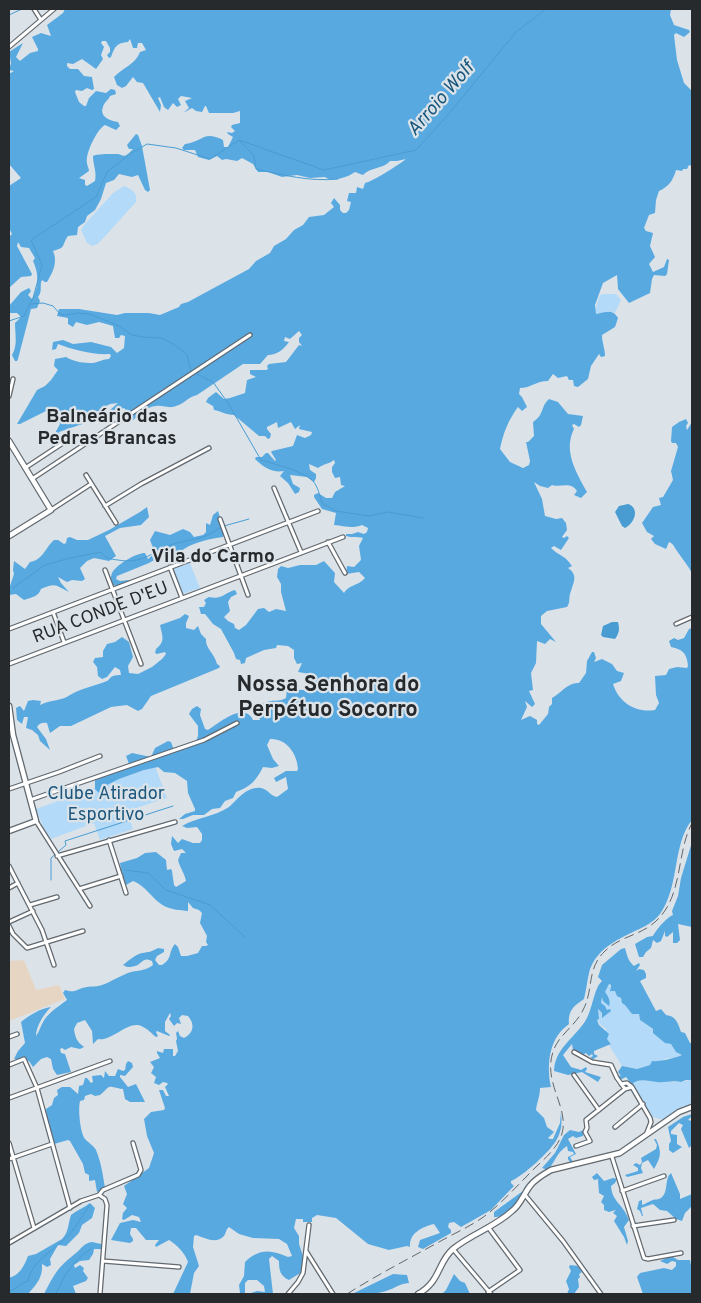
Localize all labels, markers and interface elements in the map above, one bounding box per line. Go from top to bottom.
water label: Arroio Wolf [404,58,480,142]
district label: Balneário das Pedras Brancas [37,407,177,451]
district label: Vila do Carmo [151,547,275,569]
street label: RUA CONDE D'EU [30,578,172,650]
district label: Nossa Senhora do Perpétuo Socorro [237,674,419,726]
park label: Clube Atirador Esportivo [47,784,165,826]

